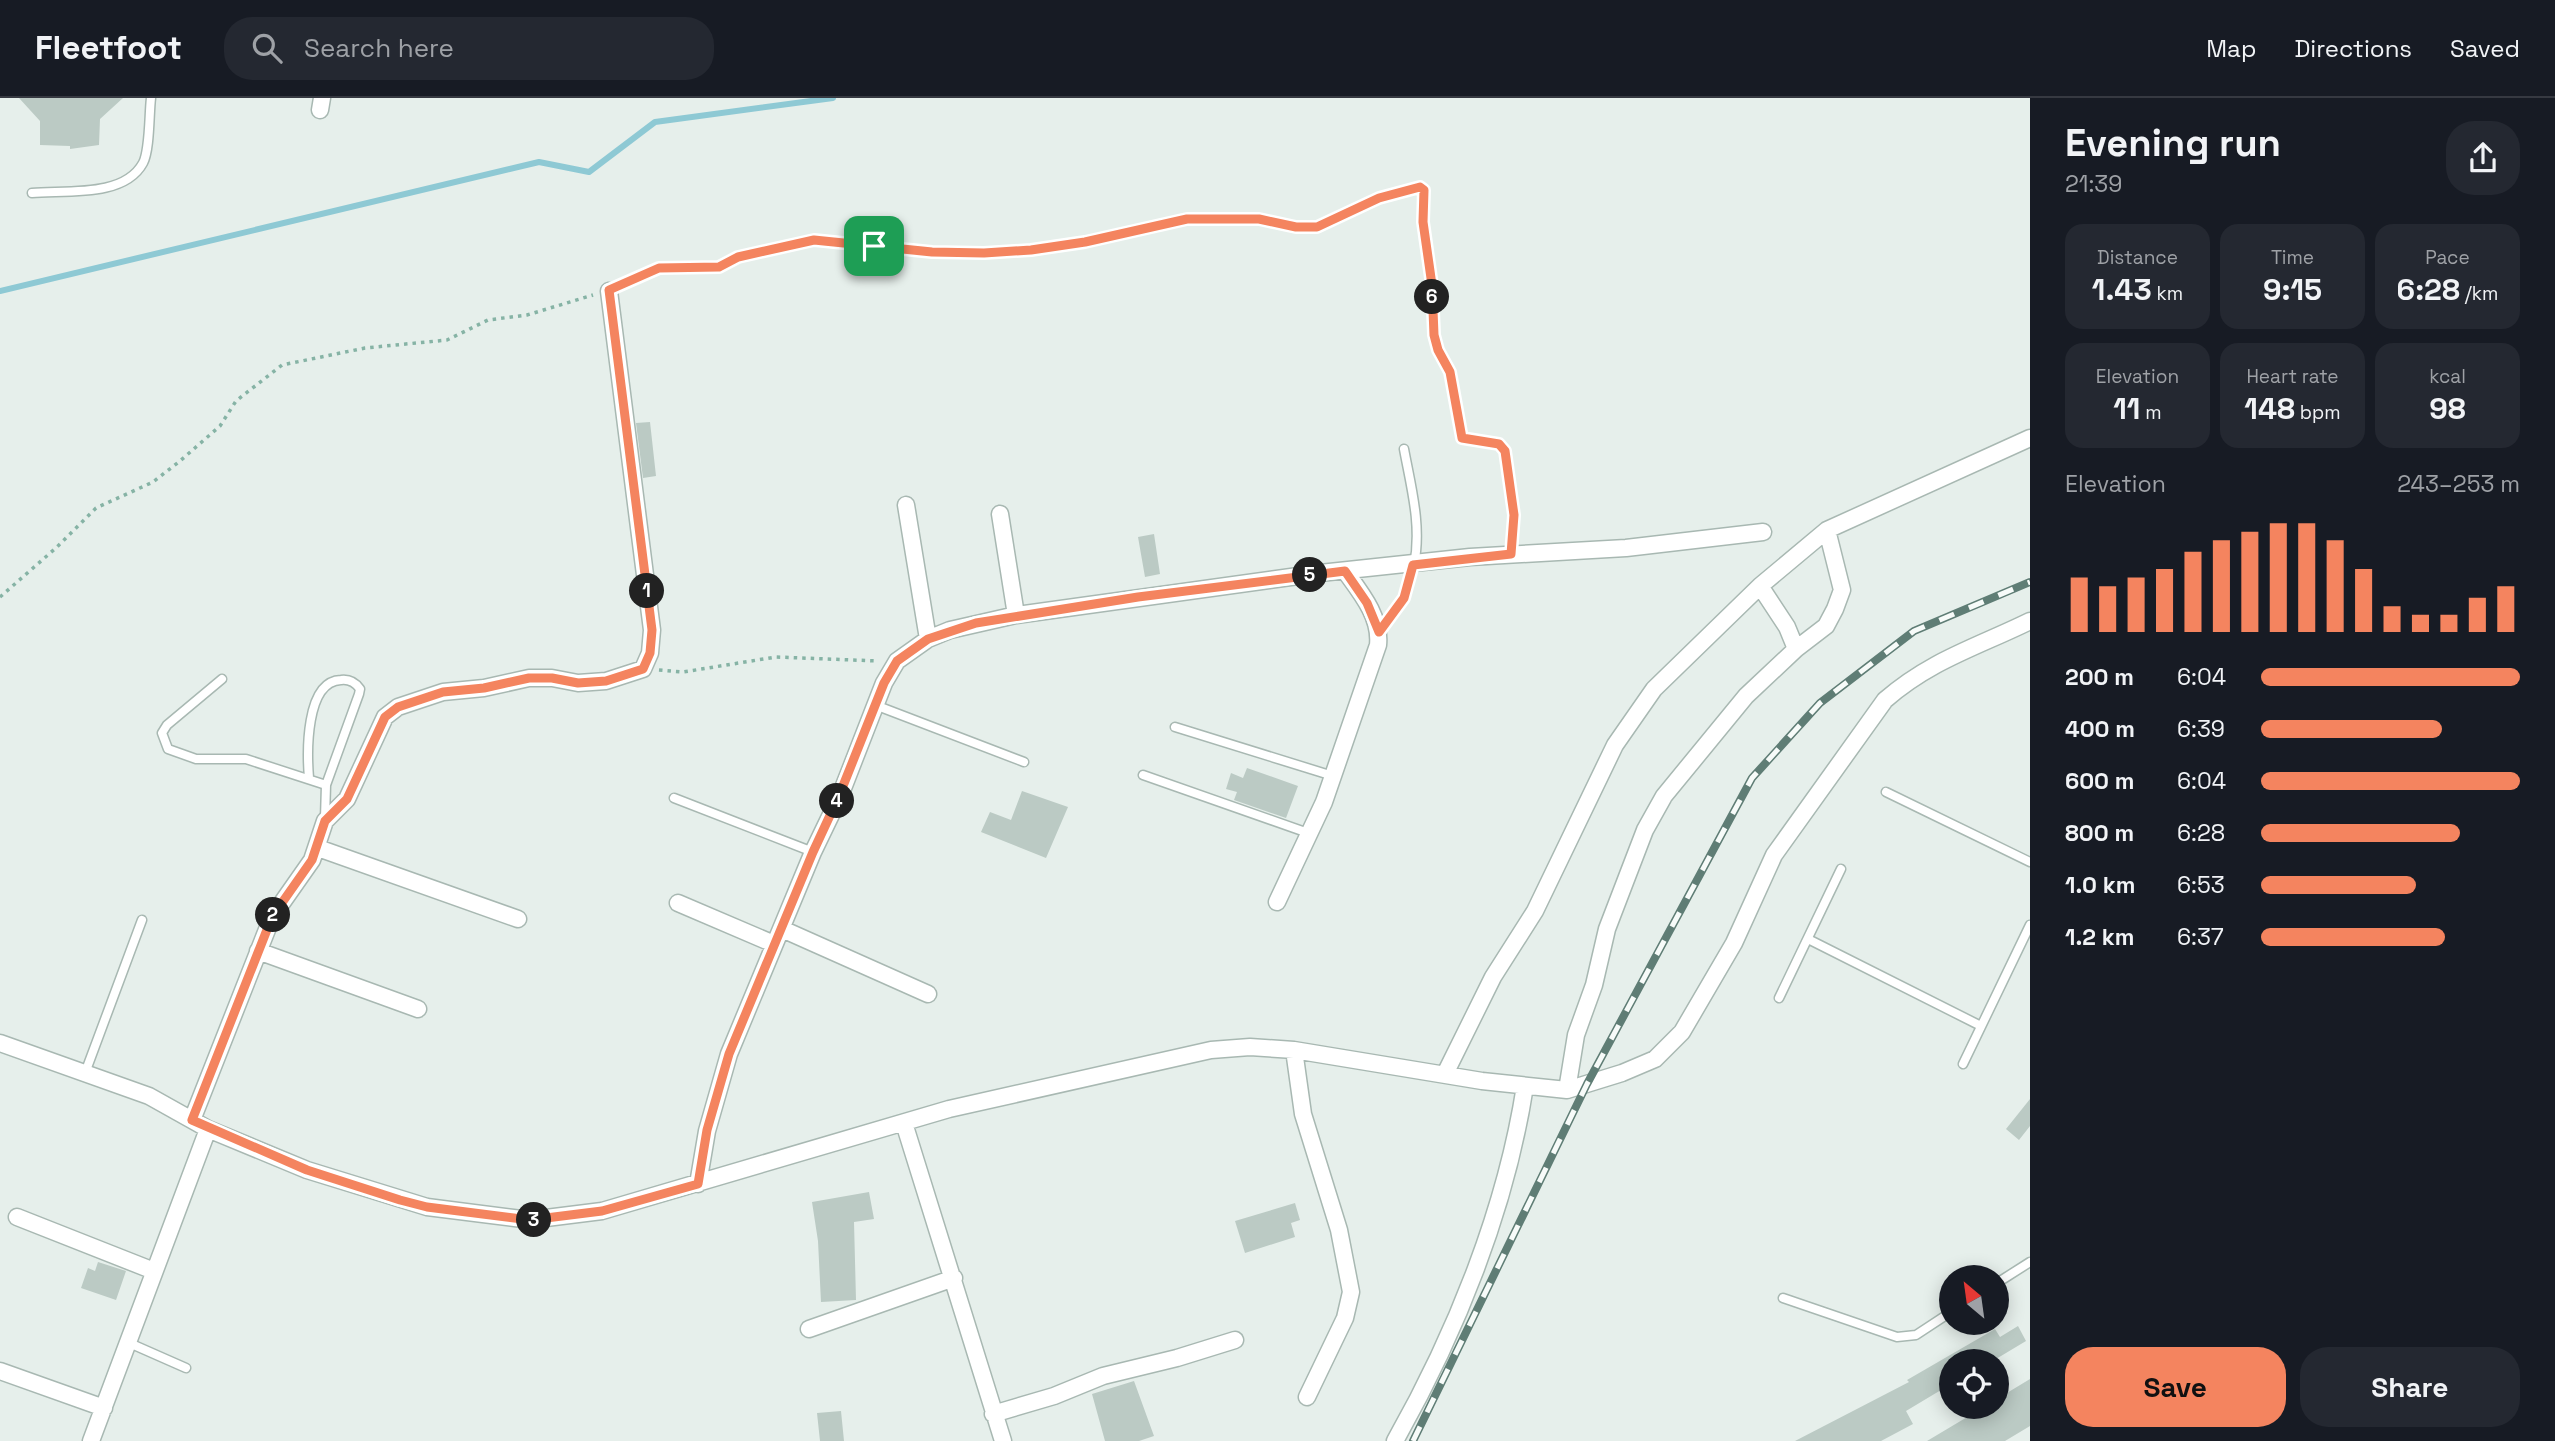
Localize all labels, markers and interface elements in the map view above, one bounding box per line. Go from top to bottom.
search box [224,17,714,80]
text: Fleetfoot [35,27,182,69]
icon: search [248,29,286,67]
text: Search here [304,31,454,65]
text: Map [2206,33,2256,64]
text: Directions [2294,33,2412,64]
text: Saved [2450,33,2520,64]
text: Evening run [2065,119,2281,167]
button: share [2446,121,2520,195]
text: 21:39 [2065,169,2122,199]
pin [844,216,904,276]
icon: arrive [855,227,893,265]
text: Distance [2097,245,2178,270]
text: Time [2271,245,2314,270]
text: Pace [2425,245,2470,270]
text: 1.43 [2092,270,2152,309]
text: 9:15 [2263,270,2322,309]
text: 6:28 [2397,270,2460,309]
pin: 6 [1414,280,1450,314]
text: km [2152,281,2183,306]
text: /km [2460,281,2498,306]
text: 6 [1426,284,1437,309]
text: Elevation [2096,364,2179,389]
text: Heart rate [2246,364,2339,389]
text: kcal [2429,364,2466,389]
text: 11 [2113,389,2140,428]
text: 148 [2244,389,2295,428]
text: 98 [2429,389,2466,428]
text: m [2140,400,2162,425]
text: bpm [2295,400,2341,425]
text: Elevation [2065,469,2166,499]
text: 243–253 m [2397,469,2520,499]
pin: 5 [1292,558,1328,592]
text: 5 [1304,562,1315,587]
pin: 1 [630,574,664,608]
text: 1 [642,578,651,603]
text: 200 m [2065,662,2134,692]
text: 6:04 [2177,662,2226,692]
text: 400 m [2065,714,2135,744]
text: 6:39 [2177,714,2225,744]
text: 600 m [2065,766,2135,796]
text: 6:04 [2177,766,2226,796]
pin: 4 [820,784,854,818]
text: 4 [830,788,843,813]
text: 800 m [2065,818,2134,848]
text: 6:28 [2177,818,2225,848]
text: 1.0 km [2065,870,2135,900]
text: 6:53 [2177,870,2225,900]
pin: 2 [256,898,290,932]
text: 2 [267,902,278,927]
text: 1.2 km [2065,922,2134,952]
text: 6:37 [2177,922,2224,952]
pin: 3 [516,1202,552,1238]
text: 3 [528,1207,539,1232]
north arrow [1939,1265,2009,1335]
map controls [1939,1265,2009,1419]
button: Save [2065,1347,2286,1427]
button: Share [2300,1347,2520,1427]
button: locate [1939,1349,2009,1419]

